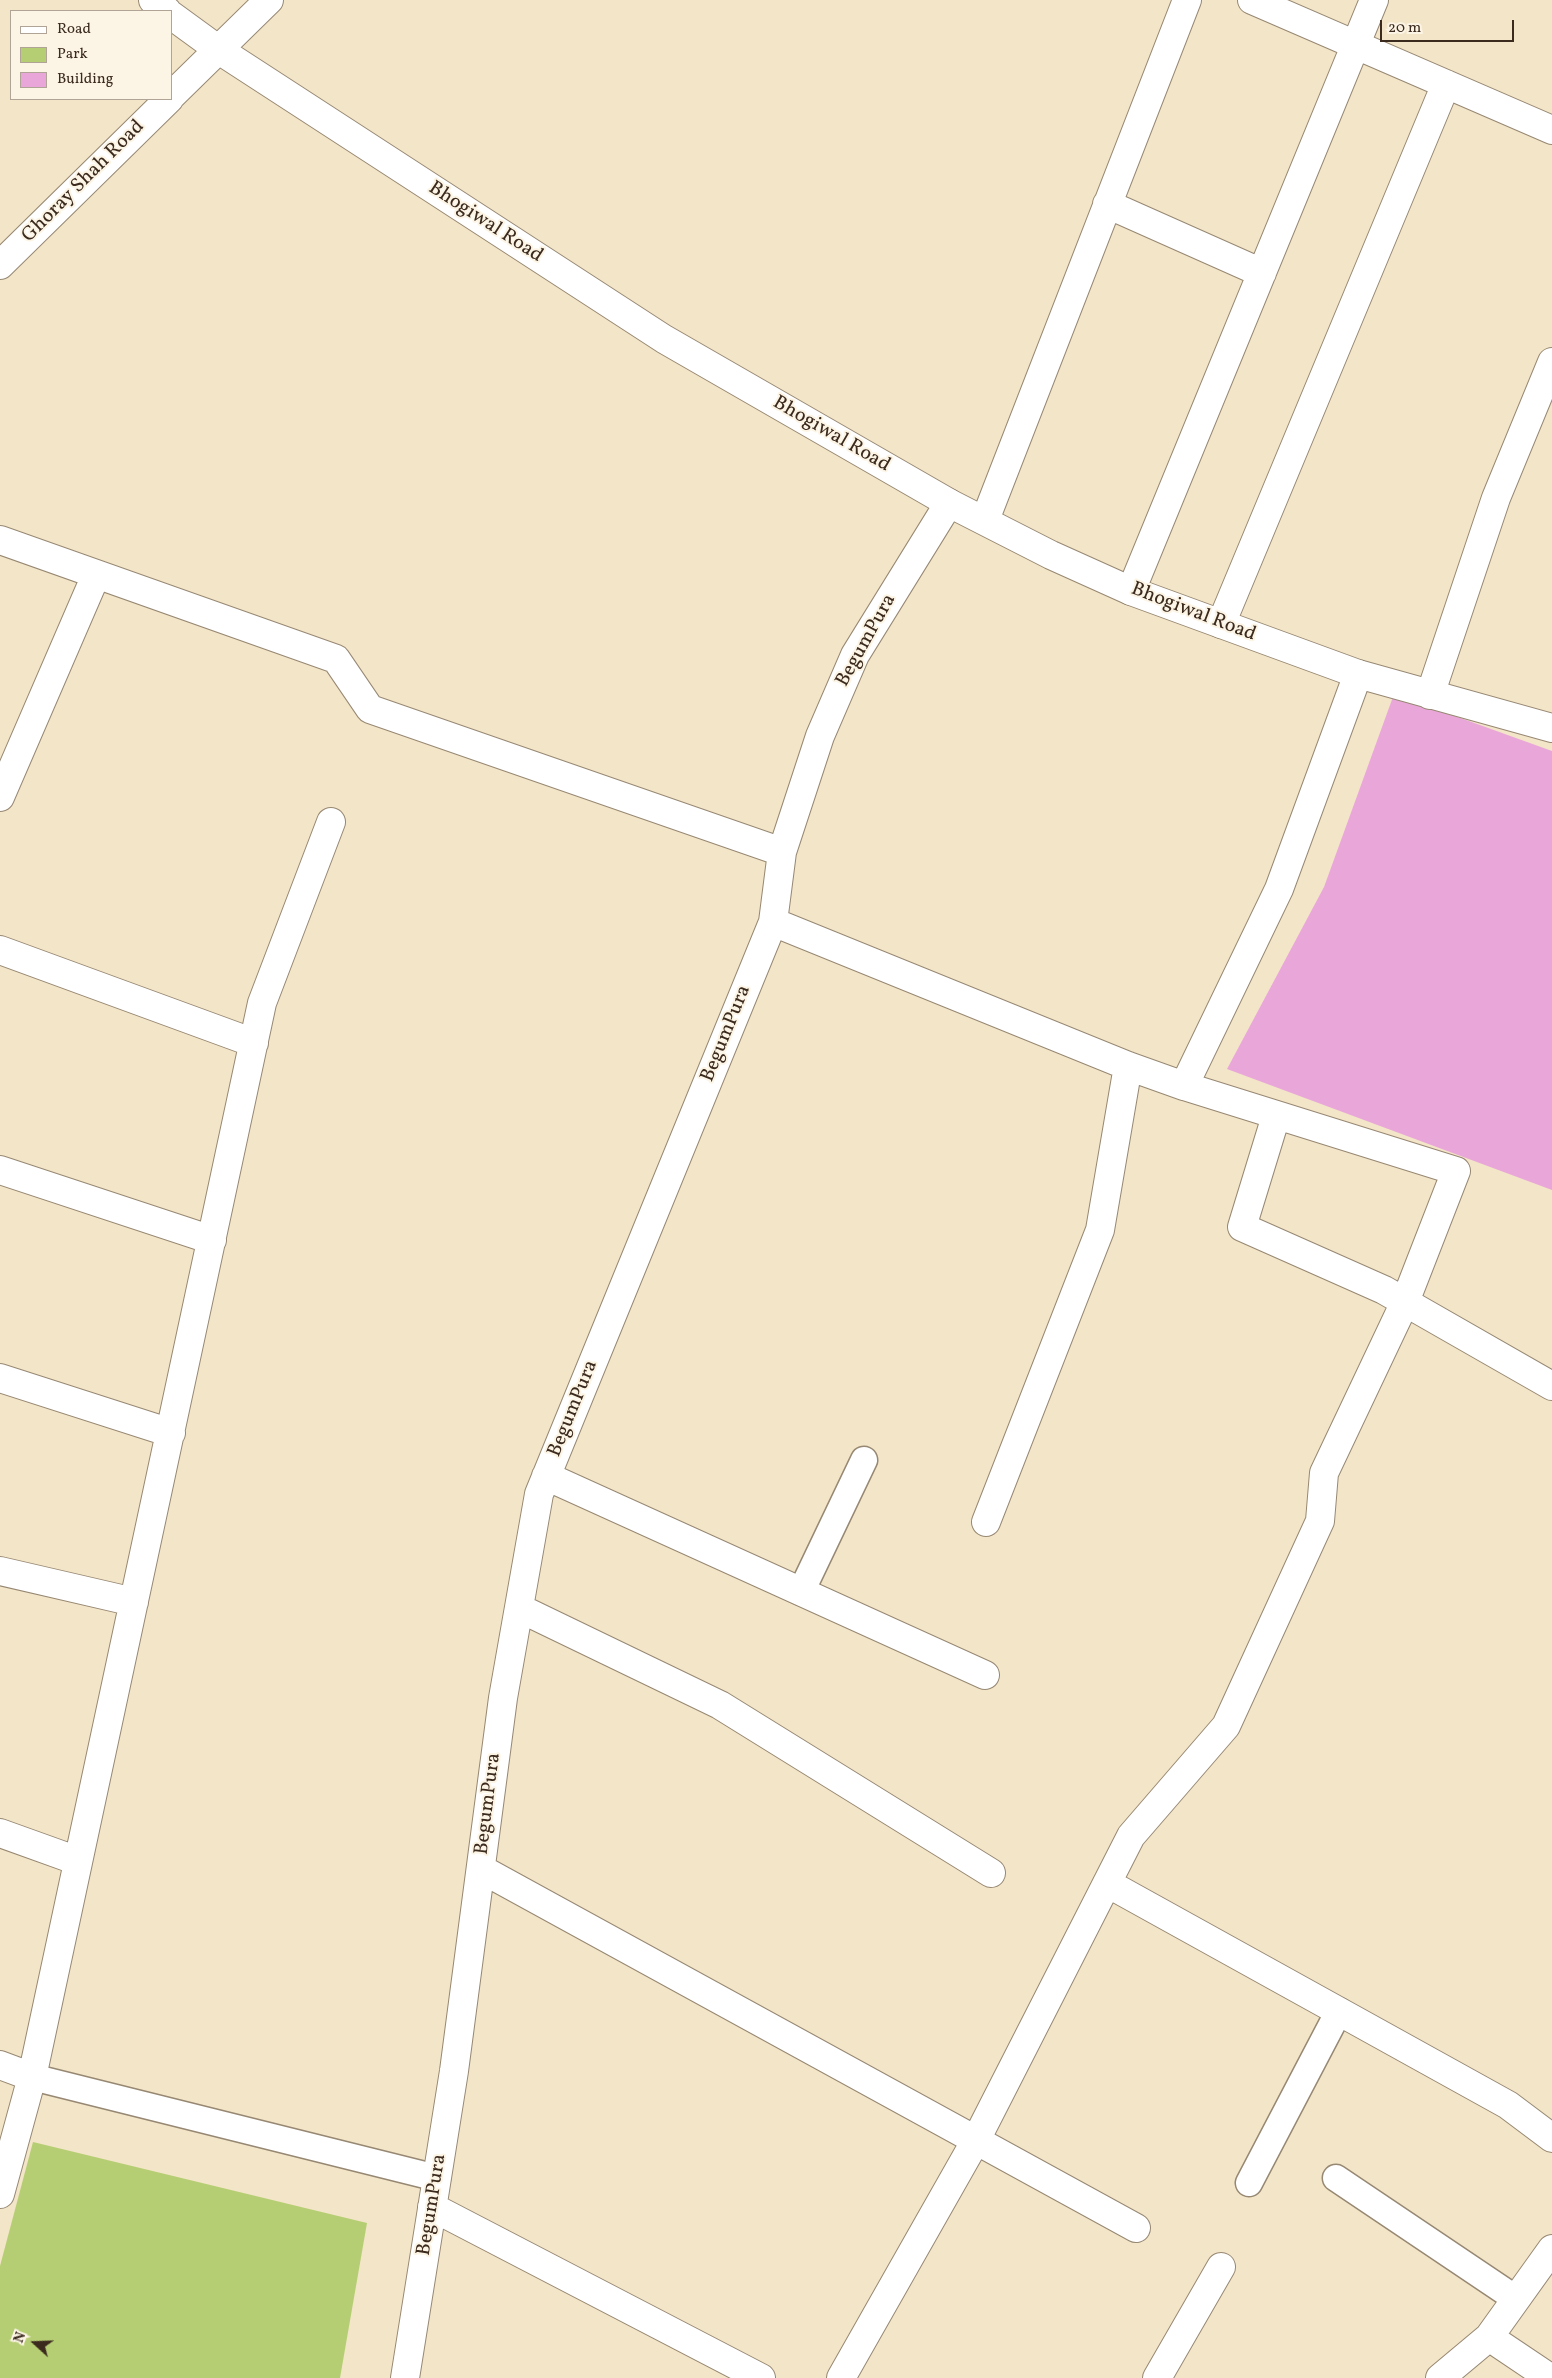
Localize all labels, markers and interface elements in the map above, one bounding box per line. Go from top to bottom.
legend [10,10,172,100]
scale bar [1382,10,1516,42]
text: 20 m [1388,18,1421,39]
text: Road [57,19,91,40]
text: Park [57,44,88,65]
text: Building [57,69,113,90]
street label: Ghoray Shah Road [18,116,150,248]
street label: Bhogiwal Road [423,177,547,269]
street label: Bhogiwal Road [768,392,894,478]
street label: Bhogiwal Road [1127,578,1259,648]
street label: BegumPura [832,590,902,692]
street label: BegumPura [697,982,757,1086]
street label: BegumPura [544,1357,604,1461]
street label: BegumPura [471,1752,507,1856]
street label: BegumPura [413,2153,453,2257]
north arrow [10,2318,60,2368]
text: N [10,2330,31,2346]

